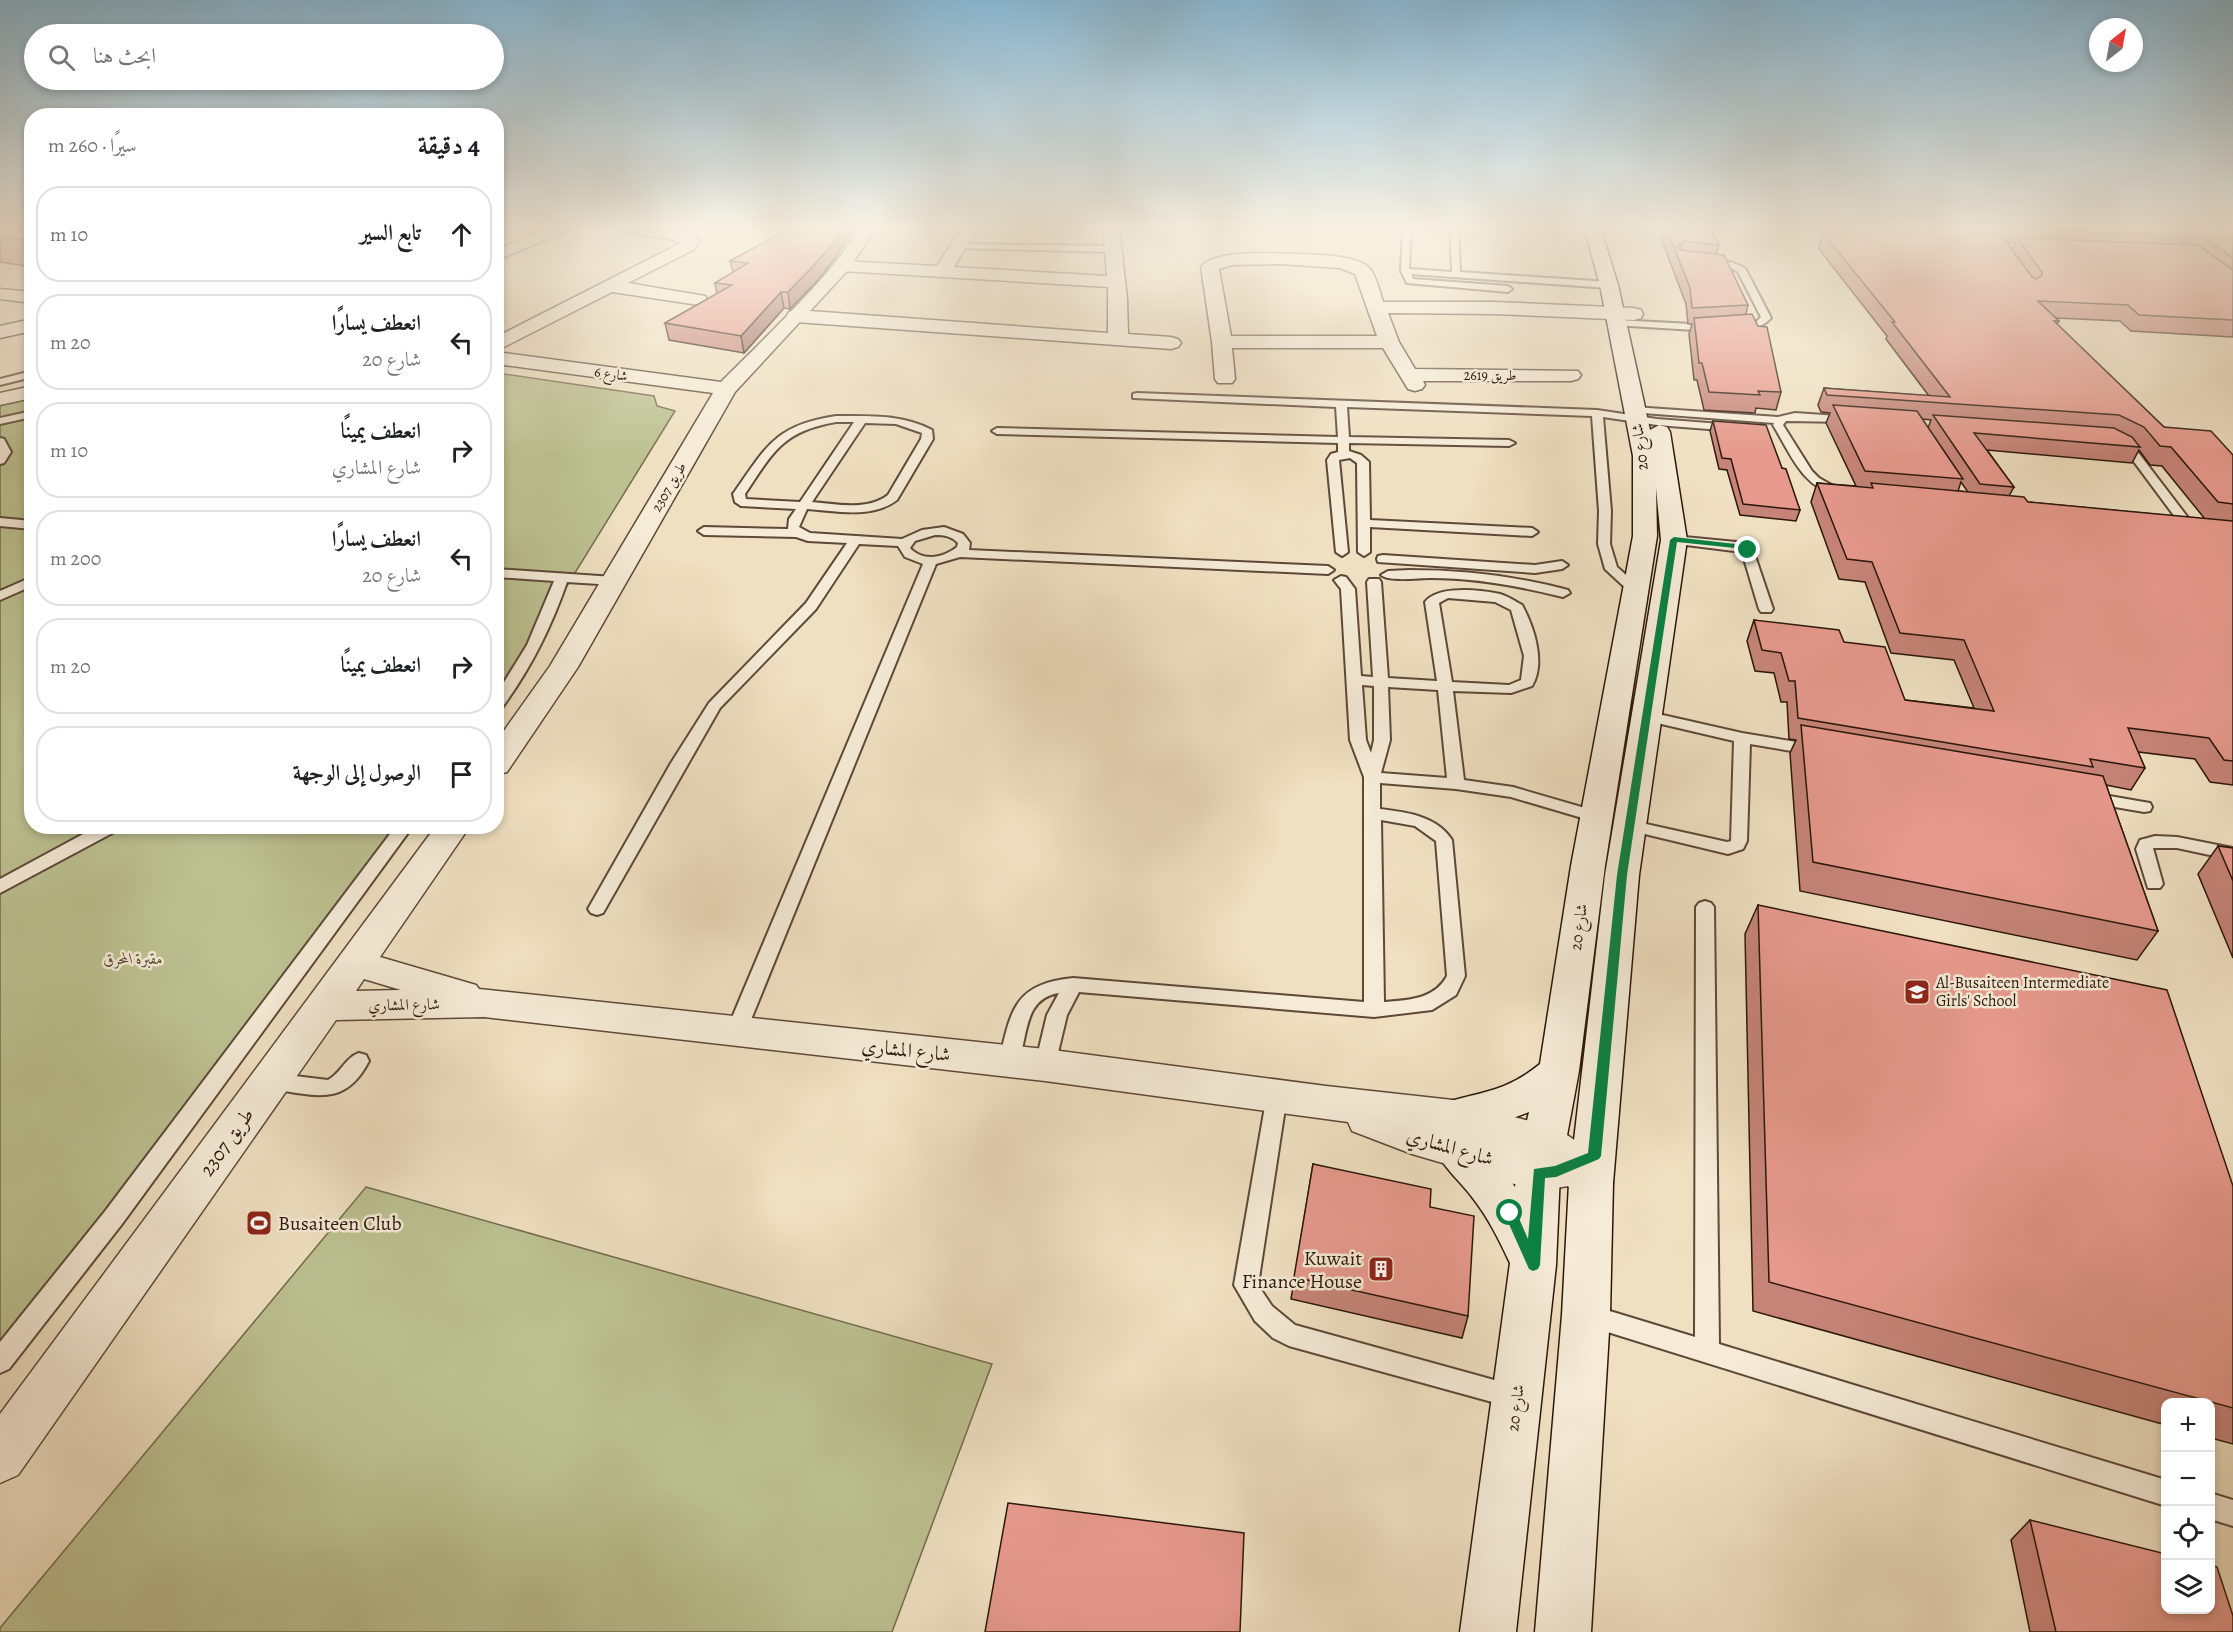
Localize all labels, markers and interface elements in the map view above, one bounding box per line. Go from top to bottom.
north arrow [2089,18,2143,72]
search box [24,24,504,90]
icon: search [45,41,78,74]
text: ابحث هنا [93,41,156,71]
text: 4 دقيقة [418,128,480,163]
text: سيرًا · 260 m [48,132,137,159]
text: تابع السير [360,218,421,248]
icon: ahead [445,218,478,251]
text: 10 m [50,221,88,248]
text: انعطف يسارًا [332,308,421,338]
icon: left [445,326,478,359]
text: 20 m [50,329,91,356]
text: شارع 20 [362,346,421,373]
street label: شارع 6 [593,362,629,388]
street label: طريق 2619 [1464,366,1516,385]
text: انعطف يمينًا [341,416,421,446]
street label: شارع 20 [1626,422,1656,472]
icon: right [445,434,478,467]
text: 10 m [50,437,88,464]
text: شارع المشاري [332,454,421,481]
street label: طريق 2307 [647,459,691,515]
text: انعطف يسارًا [332,524,421,554]
route end [1734,536,1760,562]
icon: left [445,542,478,575]
text: 200 m [50,545,101,572]
text: شارع 20 [362,562,421,589]
text: انعطف يمينًا [341,650,421,680]
icon: right [445,650,478,683]
text: 20 m [50,653,91,680]
text: الوصول إلى الوجهة [293,758,421,788]
icon: arrive [445,758,478,791]
street label: شارع 20 [1565,902,1595,952]
park label: مقبرة المحرق [103,948,163,970]
place label: Al-Busaiteen Intermediate Girls' School [1935,972,2109,1012]
school or university icon: Al-Busaiteen Intermediate Girls' School [1902,977,1932,1007]
street label: شارع المشاري [368,993,440,1019]
street label: شارع المشاري [860,1032,952,1072]
street label: طريق 2307 [194,1103,260,1181]
street label: شارع المشاري [1402,1122,1497,1176]
route start [1496,1199,1522,1225]
sports icon: Busaiteen Club [244,1208,274,1238]
place label: Busaiteen Club [278,1210,402,1237]
place label: Kuwait Finance House [1242,1245,1362,1295]
building icon: Kuwait Finance House [1366,1254,1396,1284]
street label: شارع 20 [1502,1383,1532,1433]
map controls [2161,1398,2215,1614]
button: + [2161,1398,2215,1452]
button: − [2161,1452,2215,1506]
button: locate [2161,1506,2215,1560]
button: layers [2161,1560,2215,1614]

